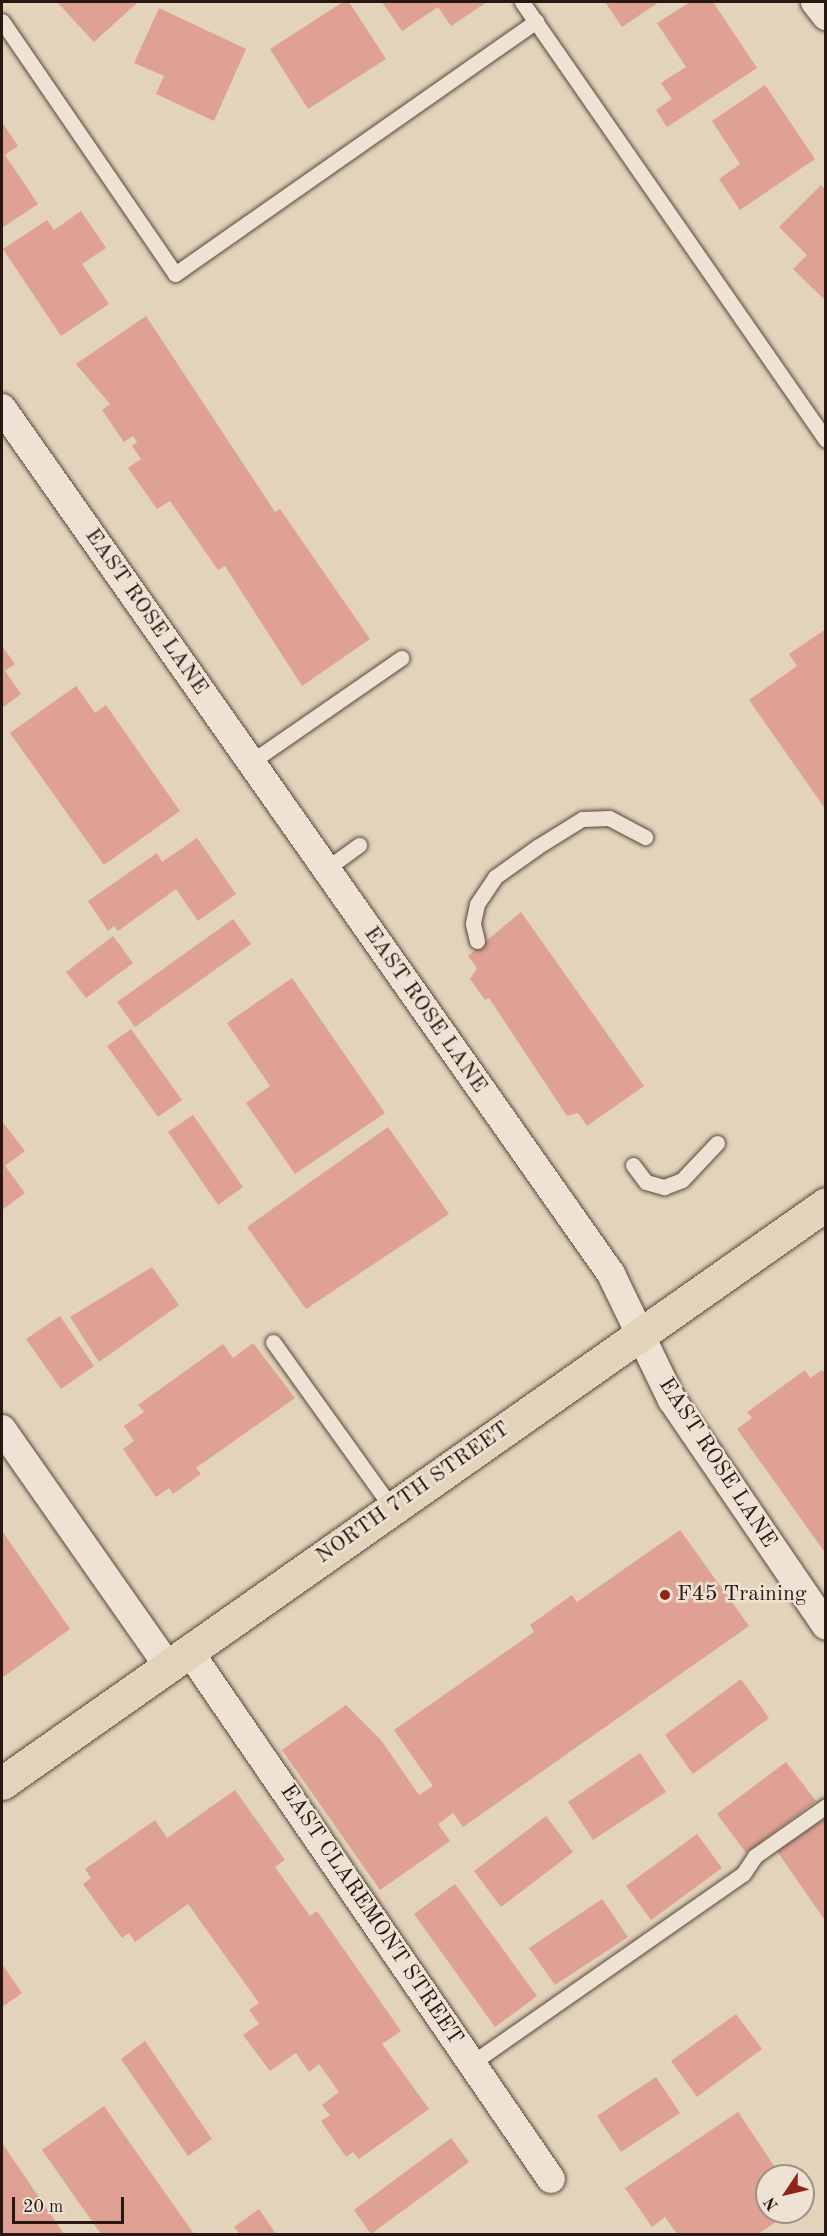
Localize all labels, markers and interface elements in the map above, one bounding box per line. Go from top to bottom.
street label: EAST ROSE LANE [79,524,213,700]
street label: EAST ROSE LANE [358,922,492,1098]
street label: EAST ROSE LANE [652,1373,782,1553]
street label: NORTH 7TH STREET [311,1416,515,1570]
place label: F45 Training [677,1582,807,1608]
marker: F45 Training [658,1588,672,1602]
street label: EAST CLAREMONT STREET [274,1780,468,2050]
north arrow [755,2164,815,2224]
scale bar [15,2185,128,2223]
text: N [762,2194,782,2213]
text: 20 m [23,2198,63,2216]

